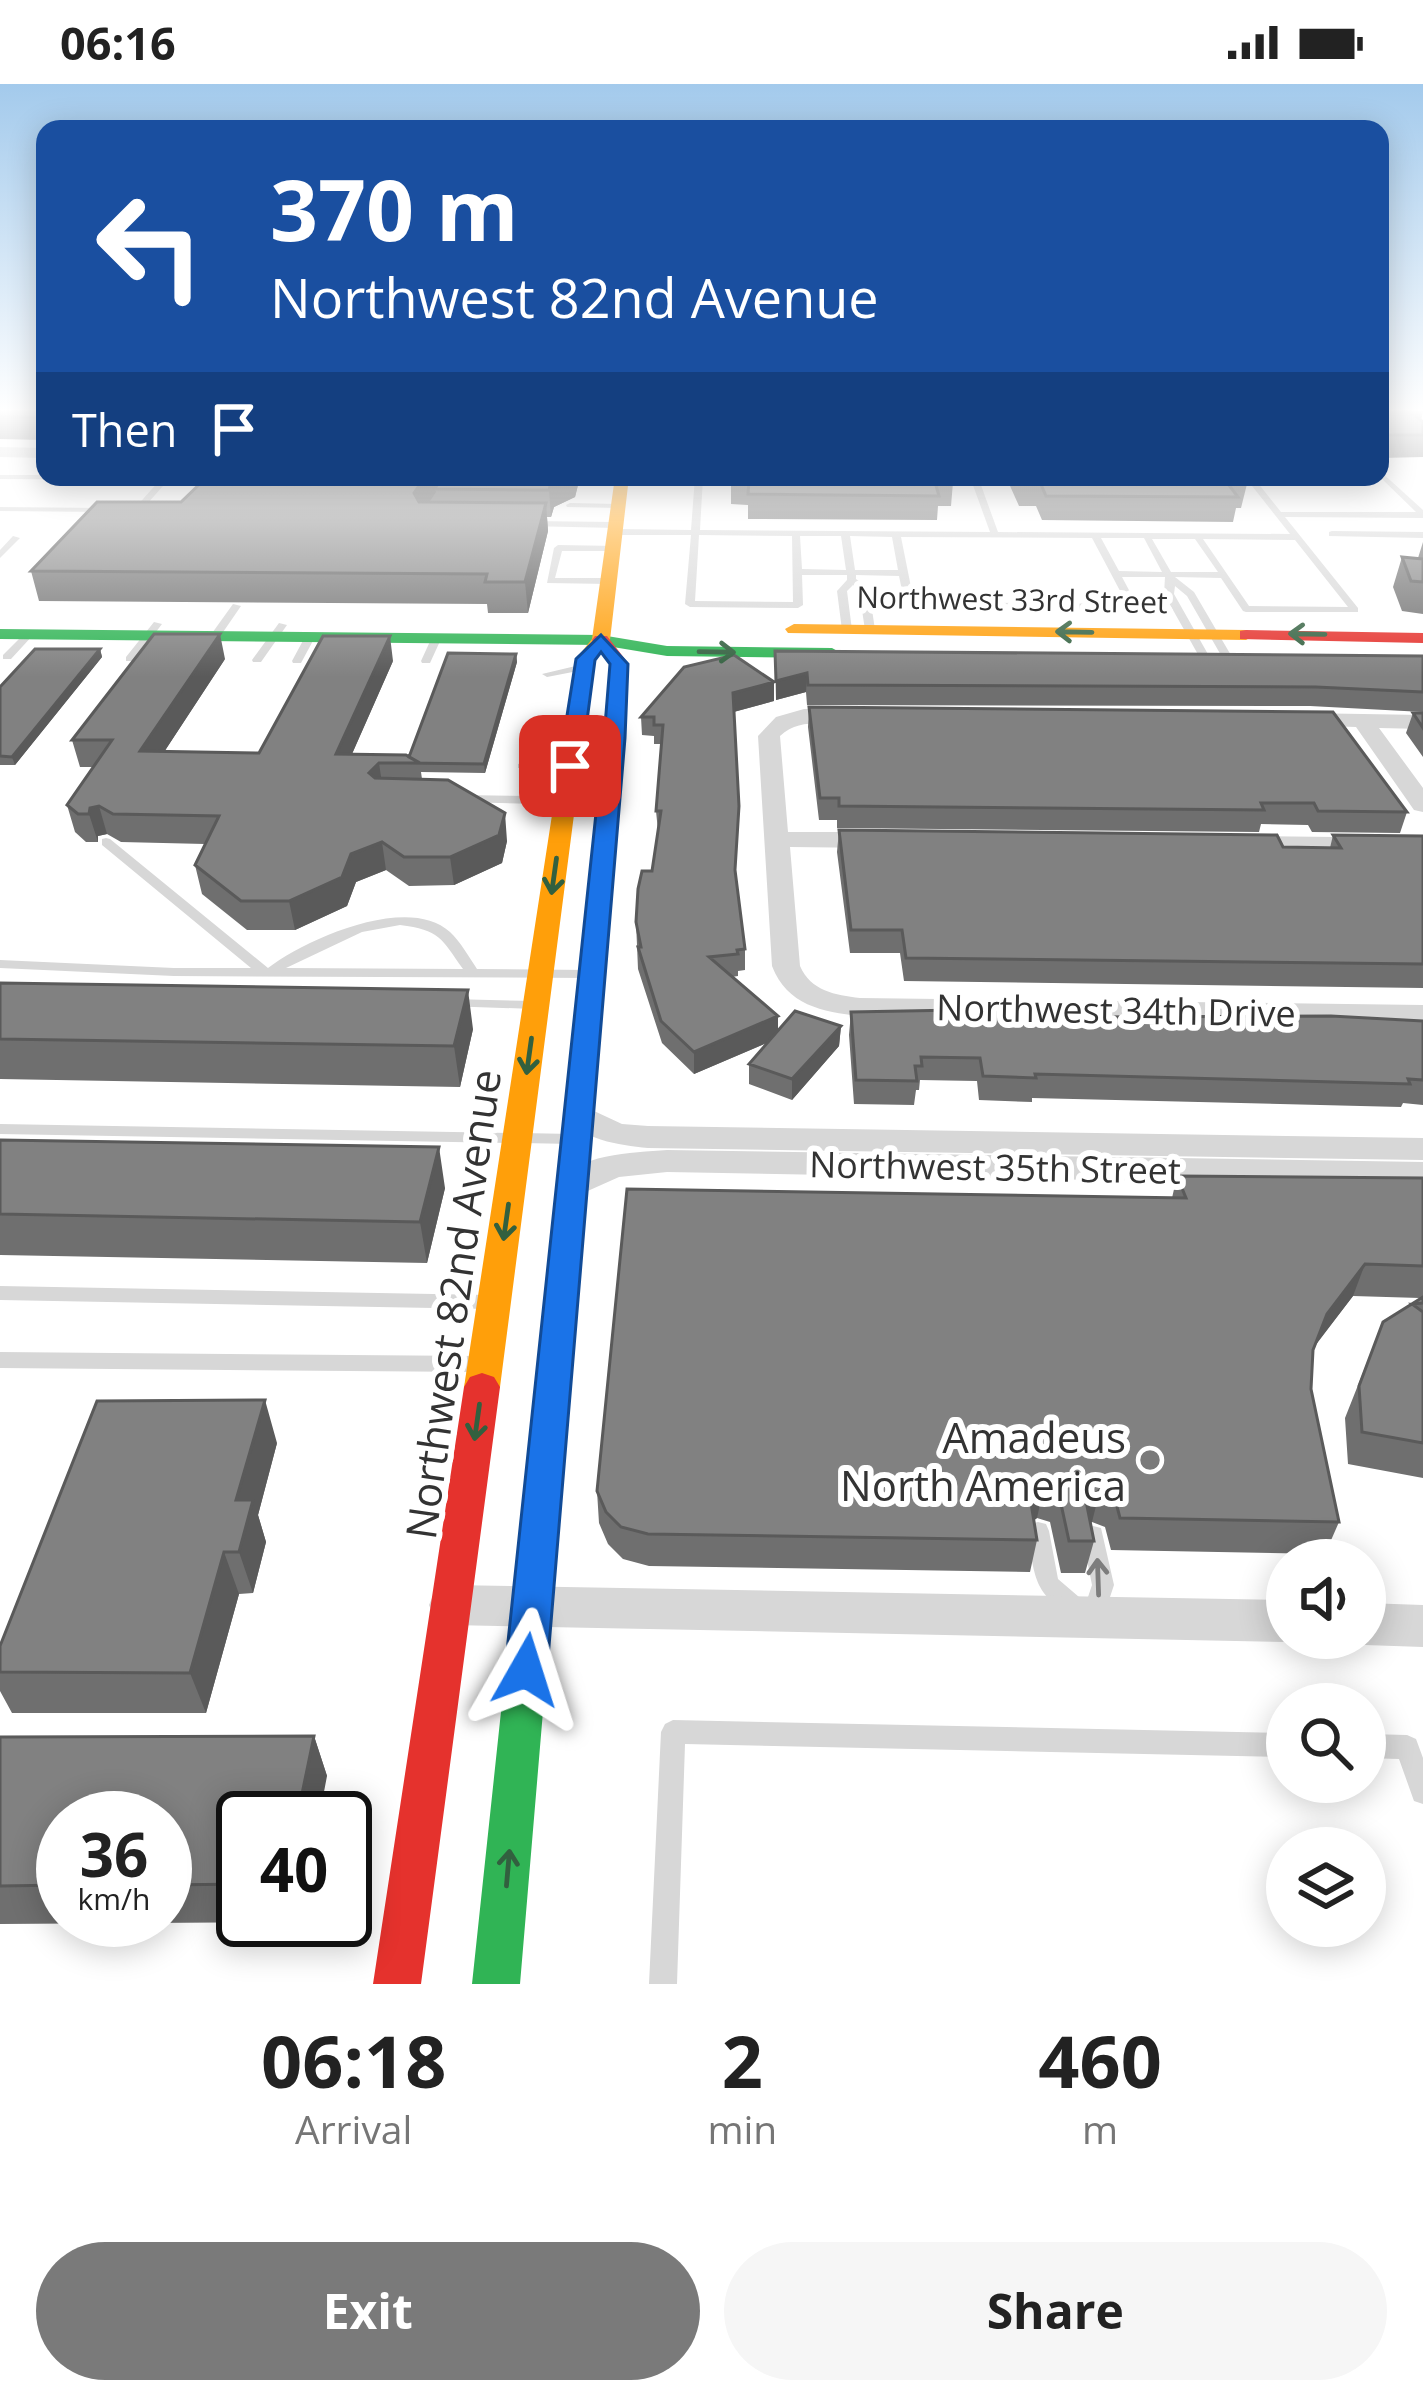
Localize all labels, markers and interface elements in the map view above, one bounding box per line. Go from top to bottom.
text: 06:16 [60,12,176,73]
text: 370 m [270,151,518,266]
icon: left [72,168,228,324]
text: Northwest 82nd Avenue [270,260,879,334]
icon: arrive [201,396,267,462]
text: Then [72,399,177,460]
street label: Northwest 33rd Street [856,576,1168,622]
one-way arrow [1055,621,1094,643]
one-way arrow [1288,623,1327,646]
one-way arrow [697,641,736,663]
pin [519,715,621,817]
icon: arrive [537,733,603,799]
one-way arrow [542,855,565,894]
street label: Northwest 34th Drive [936,982,1296,1038]
one-way arrow [517,1036,540,1075]
street label: Northwest 82nd Avenue [391,1066,513,1542]
street label: Northwest 35th Street [809,1139,1181,1195]
one-way arrow [494,1202,517,1241]
one-way arrow [465,1402,488,1441]
place label: Amadeus North America [840,1408,1126,1513]
marker: Amadeus North America [1137,1447,1163,1473]
map controls [1266,1539,1386,1947]
button: sound [1266,1539,1386,1659]
one-way arrow [1086,1559,1109,1598]
position arrow [463,1607,589,1733]
button: search [1266,1683,1386,1803]
speed limit sign: 40 [216,1791,372,1947]
text: 36 [80,1813,148,1895]
button: layers [1266,1827,1386,1947]
one-way arrow [497,1849,520,1888]
text: km/h [78,1878,150,1919]
text: 06:18 [261,2011,446,2109]
text: 2 [722,2011,763,2109]
text: 460 [1038,2011,1162,2109]
text: Arrival [295,2102,412,2155]
text: min [707,2102,777,2155]
text: m [1082,2102,1118,2155]
button: Exit [36,2242,700,2380]
button: Share [724,2242,1387,2380]

